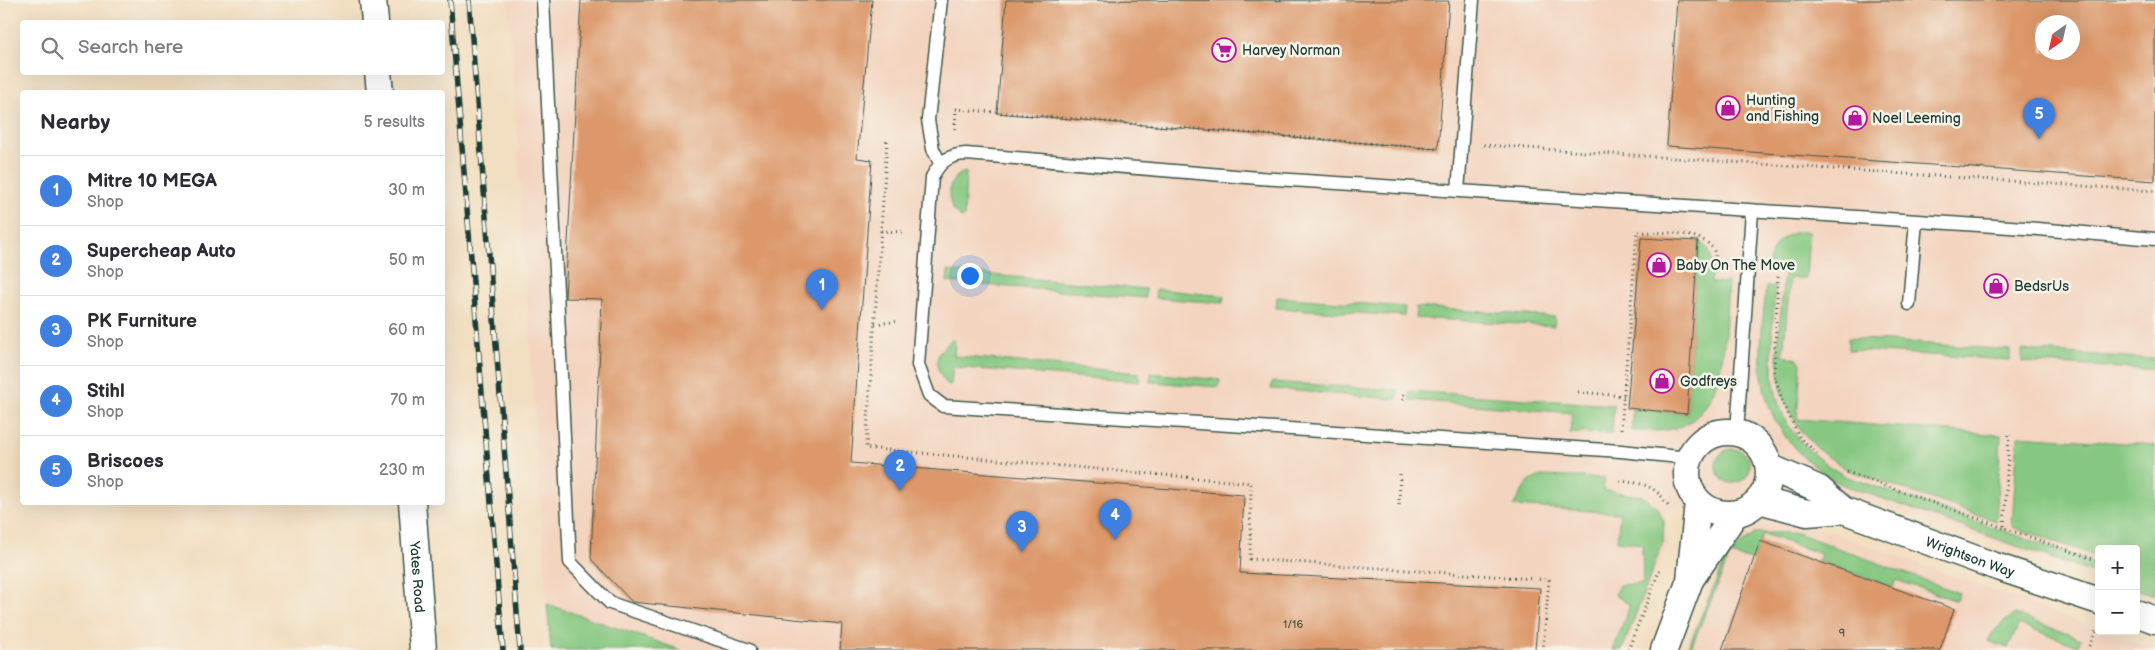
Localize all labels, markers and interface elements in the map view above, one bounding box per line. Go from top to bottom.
north arrow [2035,15,2080,60]
search box [20,20,445,75]
icon: search [38,34,66,62]
text: Search here [78,36,183,59]
supermarket icon: Harvey Norman [1211,37,1237,63]
place label: Harvey Norman [1242,42,1340,59]
place label: Hunting and Fishing [1746,92,1819,125]
shop icon: Hunting and Fishing [1715,95,1741,121]
pin: 5 [2023,98,2055,139]
shop icon: Noel Leeming [1842,105,1868,131]
text: Nearby [40,110,110,135]
place label: Noel Leeming [1872,110,1961,127]
text: 5 results [363,113,425,132]
text: Mitre 10 MEGA [87,170,217,193]
text: 1 [53,181,59,200]
text: 30 m [388,181,425,200]
text: Shop [87,193,124,212]
text: Supercheap Auto [87,240,236,263]
text: 2 [51,251,61,270]
text: 50 m [389,251,425,270]
shop icon: Baby On The Move [1646,252,1672,278]
place label: Baby On The Move [1676,257,1795,274]
text: Shop [87,263,124,282]
your location [957,263,983,289]
pin: 1 [806,269,838,310]
shop icon: BedsrUs [1983,273,2009,299]
place label: BedsrUs [2014,278,2069,295]
text: PK Furniture [87,310,197,333]
text: 3 [51,321,61,340]
text: 60 m [388,321,425,340]
text: Shop [87,333,124,352]
shop icon: Godfreys [1649,368,1675,394]
place label: Godfreys [1680,373,1737,390]
text: Stihl [87,380,125,403]
text: 4 [51,391,61,410]
text: 70 m [390,391,425,410]
text: Shop [87,403,124,422]
text: Briscoes [87,450,163,473]
pin: 2 [884,450,916,491]
text: 5 [51,461,61,480]
text: 230 m [379,461,425,480]
text: Shop [87,473,124,492]
pin: 4 [1099,499,1131,540]
pin: 3 [1006,511,1038,552]
street label: Wrightson Way [1923,533,2017,581]
street label: Yates Road [406,539,428,613]
map controls [2095,545,2140,635]
button: + [2095,545,2140,590]
button: − [2095,590,2140,635]
house number: 1/16 [1283,618,1303,631]
house number: 9 [1839,627,1845,640]

